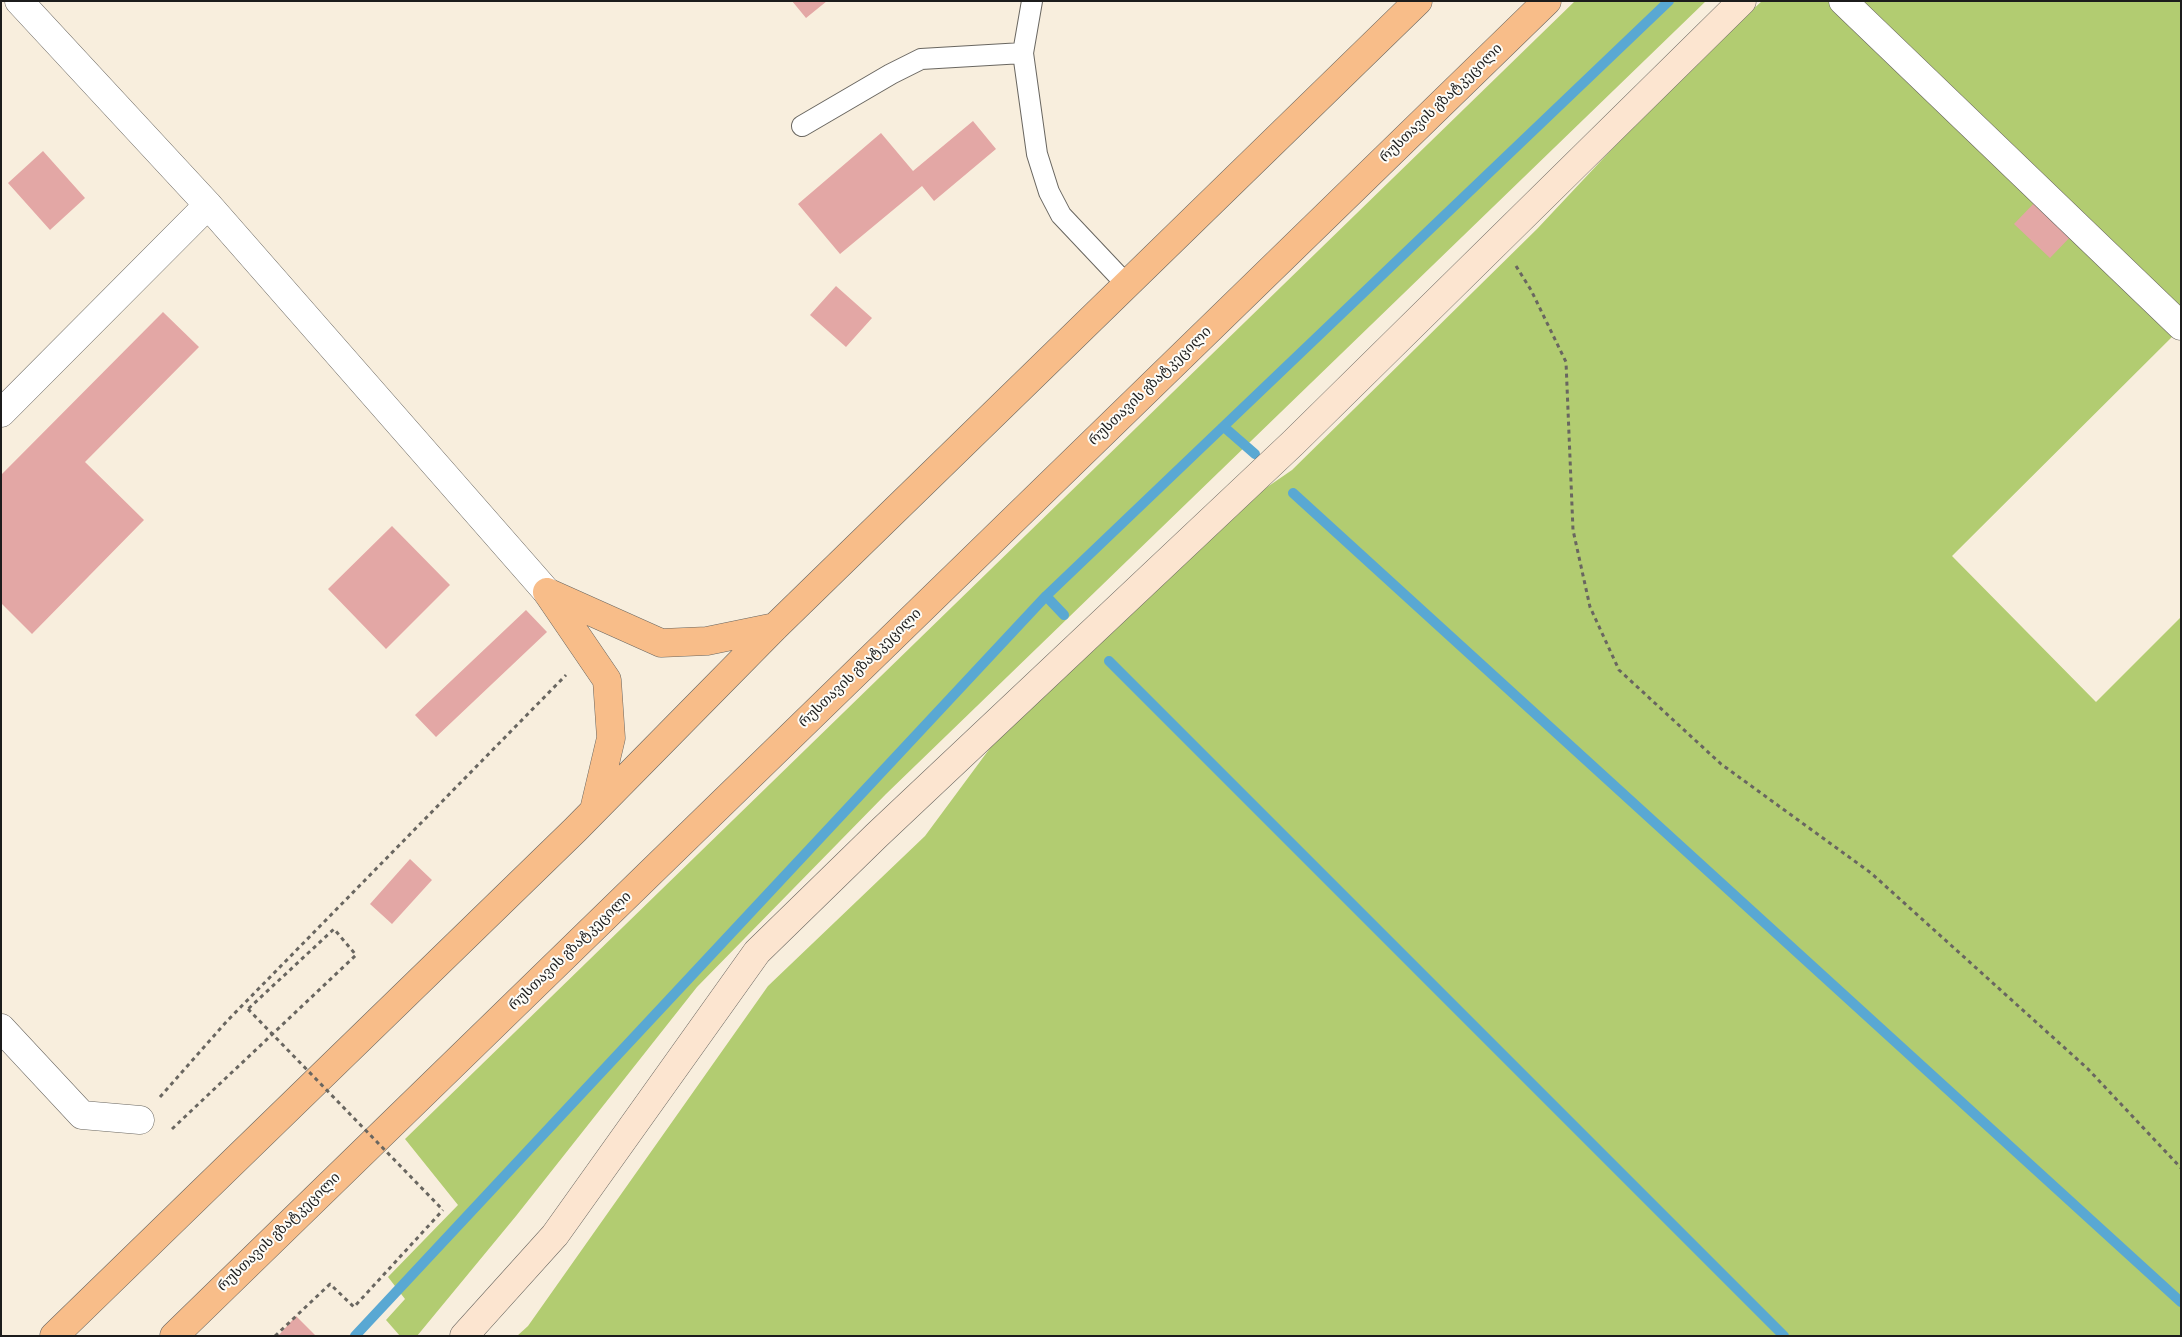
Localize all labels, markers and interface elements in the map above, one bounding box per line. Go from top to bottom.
street label: რუსთავის გზატკეცილი [1377,41,1507,167]
street label: რუსთავის გზატკეცილი [1086,324,1216,450]
street label: რუსთავის გზატკეცილი [796,606,926,732]
street label: რუსთავის გზატკეცილი [506,889,636,1015]
street label: რუსთავის გზატკეცილი [215,1170,345,1296]

